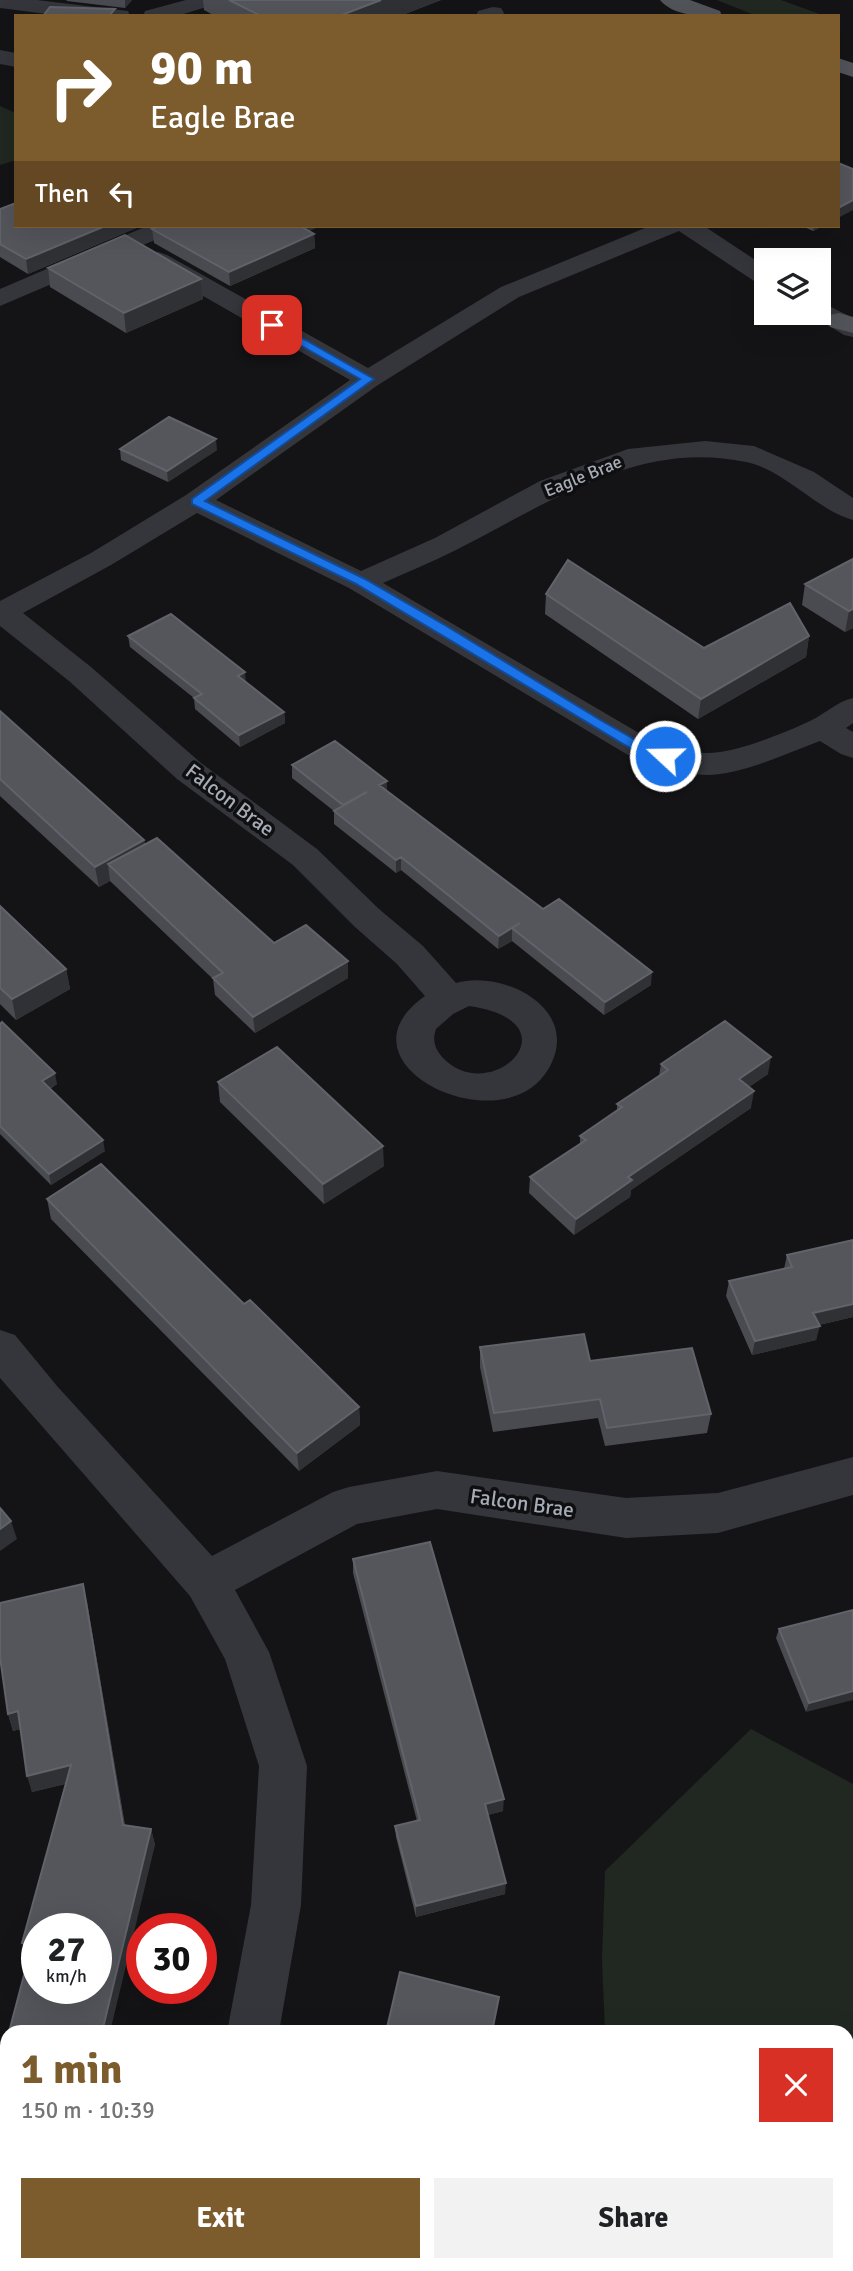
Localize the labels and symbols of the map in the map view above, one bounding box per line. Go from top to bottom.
pin [242,295,302,355]
street label: Eagle Brae [541,450,625,502]
position arrow [628,719,702,793]
street label: Falcon Brae [180,758,280,842]
street label: Falcon Brae [468,1483,576,1523]
speed limit sign: 30 [126,1913,217,2004]

